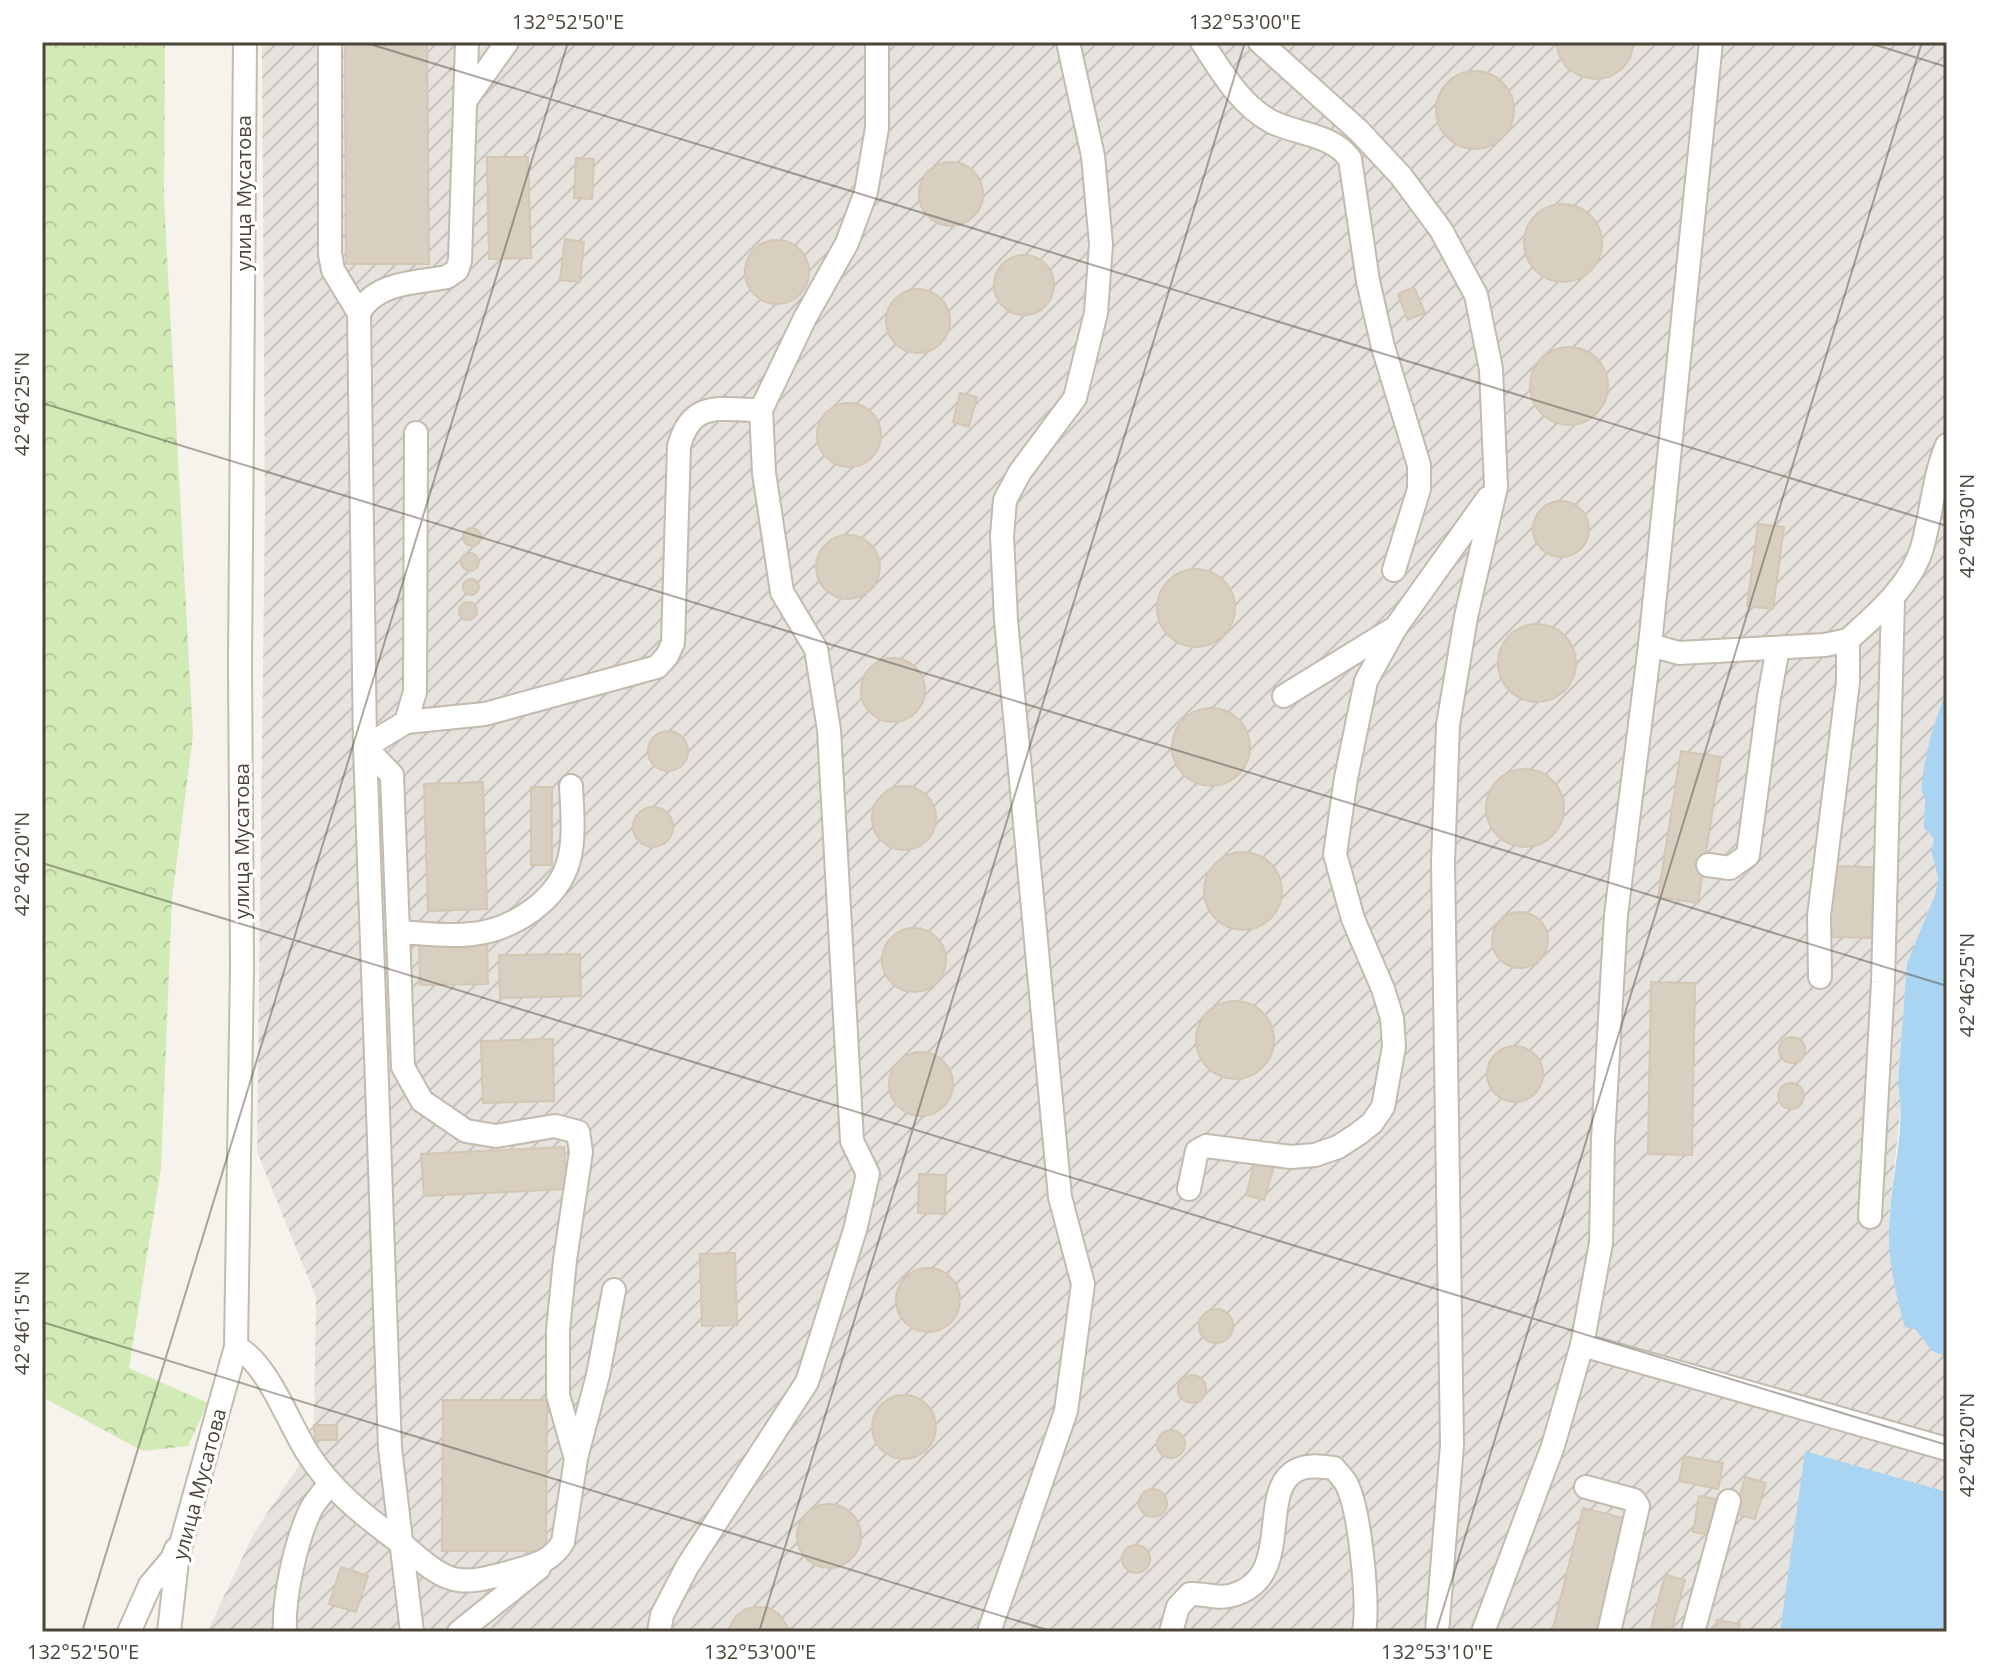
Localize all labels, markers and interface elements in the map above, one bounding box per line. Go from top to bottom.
text: 132°52'50"E [512,8,624,35]
text: 132°53'00"E [1189,8,1301,35]
street label: улица Мусатова [230,115,257,271]
text: 42°46'25"N [8,352,35,456]
text: 42°46'30"N [1953,474,1980,578]
street label: улица Мусатова [228,763,255,919]
text: 42°46'20"N [8,812,35,916]
text: 42°46'25"N [1953,933,1980,1037]
text: 42°46'15"N [8,1271,35,1375]
text: 42°46'20"N [1953,1393,1980,1497]
street label: улица Мусатова [166,1405,232,1563]
text: 132°52'50"E [27,1638,139,1665]
text: 132°53'00"E [704,1638,816,1665]
text: 132°53'10"E [1381,1638,1493,1665]

